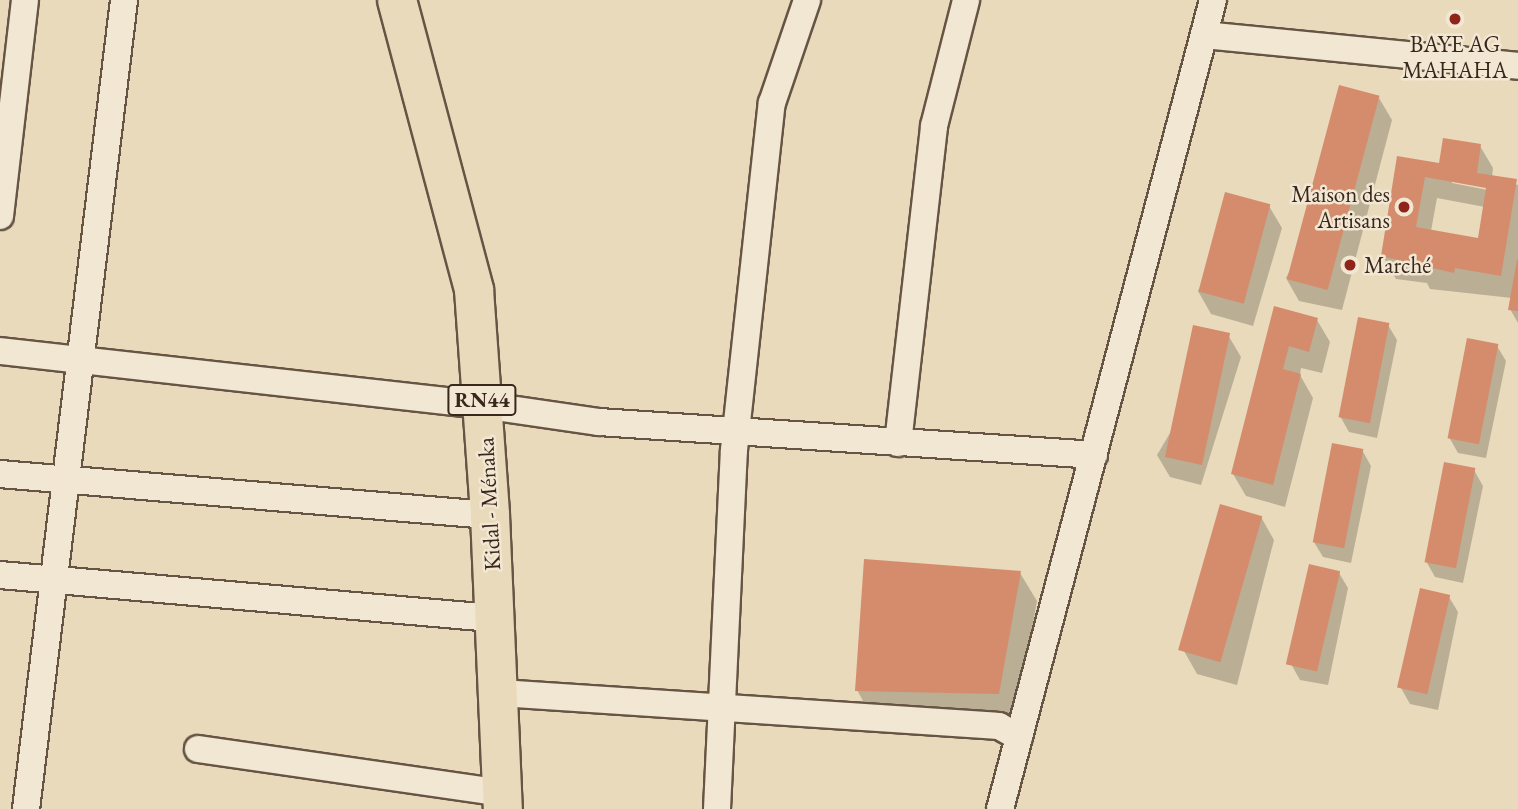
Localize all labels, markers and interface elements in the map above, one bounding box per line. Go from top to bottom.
marker: BAYE AG MAHAHA [1447,11,1463,27]
place label: BAYE AG MAHAHA [1402,30,1508,84]
place label: Maison des Artisans [1291,180,1390,234]
marker: Maison des Artisans [1396,199,1412,215]
place label: Marché [1364,251,1431,279]
marker: Marché [1342,257,1358,273]
road number: RN44 [447,382,517,418]
street label: Kidal - Ménaka [472,437,506,571]

